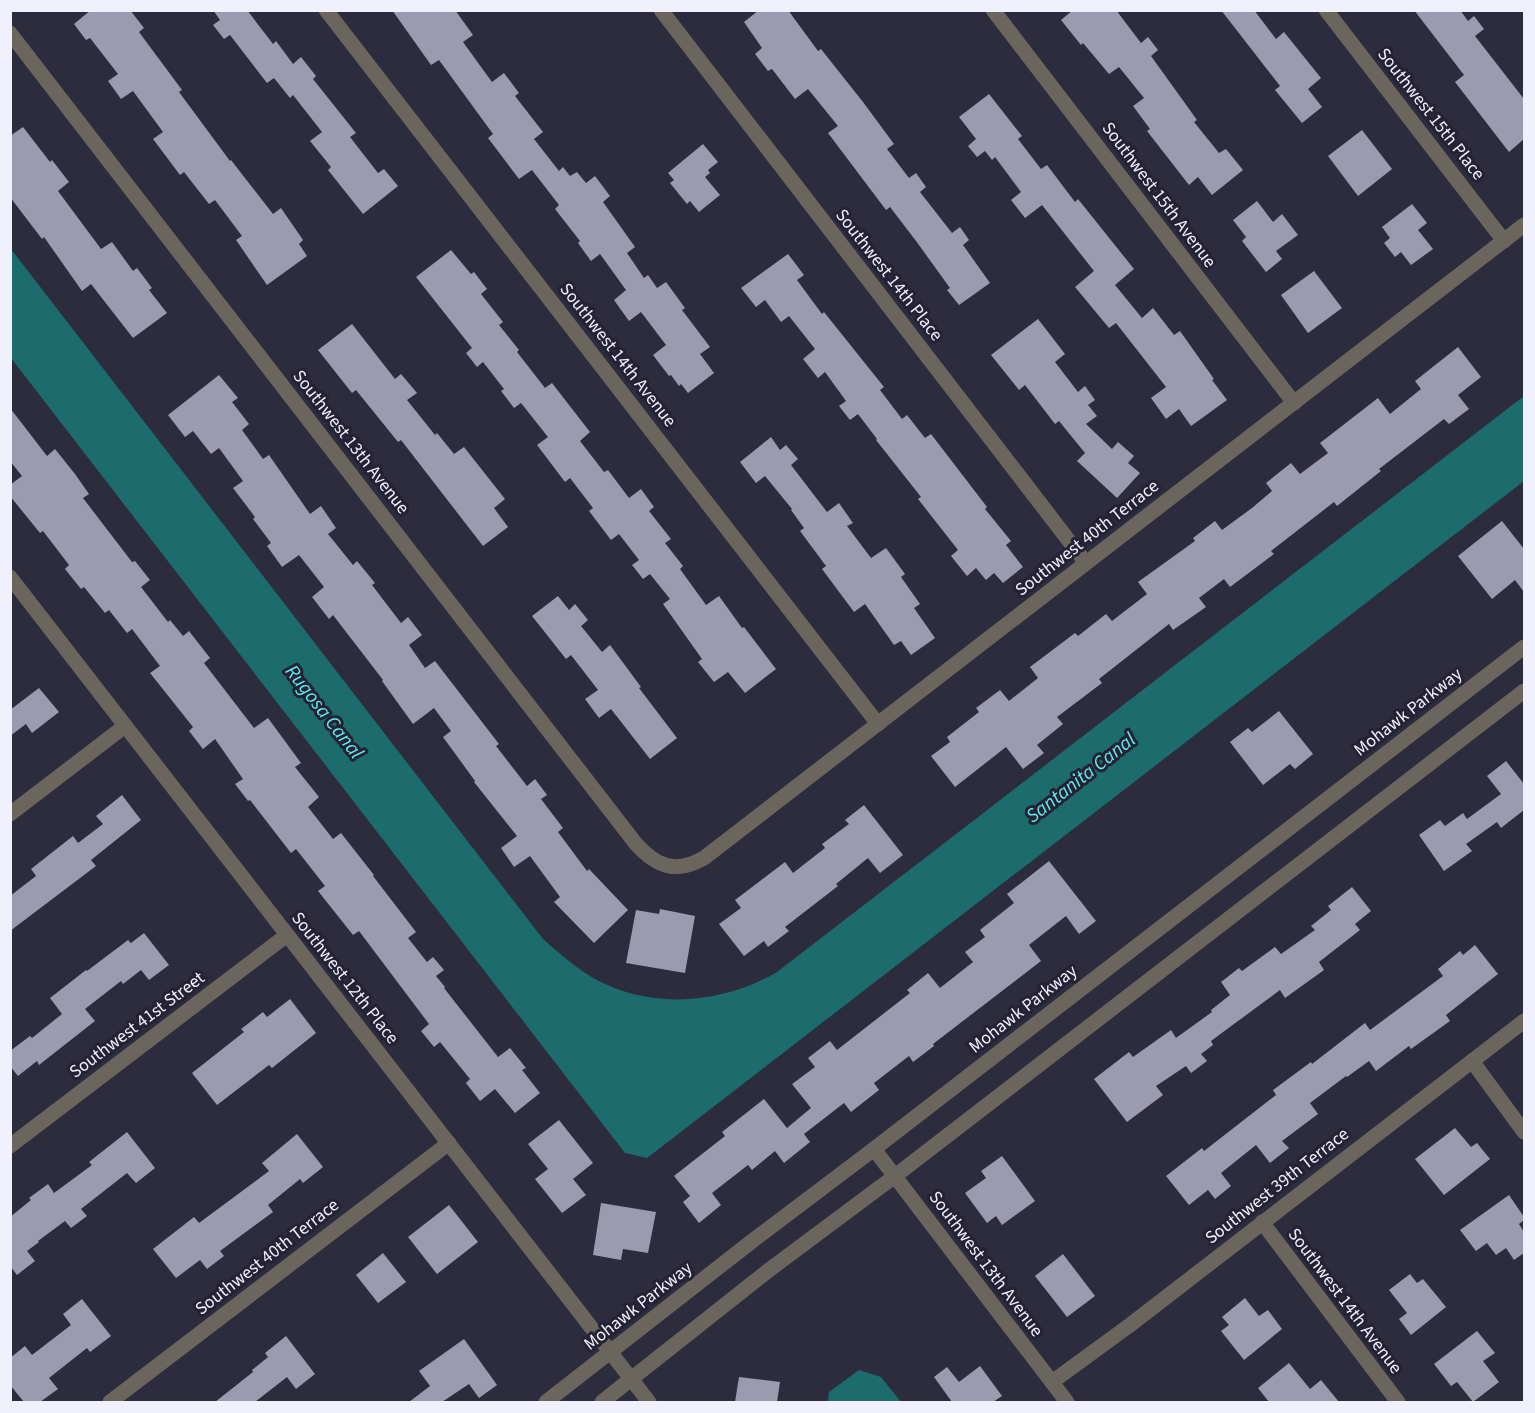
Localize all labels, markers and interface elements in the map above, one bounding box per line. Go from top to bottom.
street label: Southwest 15th Place [1371,43,1491,185]
street label: Southwest 15th Avenue [1096,117,1222,273]
street label: Southwest 14th Place [829,204,949,346]
street label: Southwest 14th Avenue [554,278,682,432]
street label: Southwest 13th Avenue [287,365,415,519]
street label: Southwest 40th Terrace [1010,474,1164,602]
water label: Rugosa Canal [278,659,370,765]
street label: Mohawk Parkway [1349,661,1468,762]
water label: Santanita Canal [1020,726,1142,830]
street label: Southwest 12th Place [285,907,405,1049]
street label: Mohawk Parkway [964,958,1083,1059]
street label: Southwest 41st Street [64,966,210,1084]
street label: Southwest 39th Terrace [1200,1122,1354,1250]
street label: Southwest 13th Avenue [923,1186,1049,1342]
street label: Southwest 40th Terrace [190,1193,344,1321]
street label: Southwest 14th Avenue [1282,1223,1408,1379]
street label: Mohawk Parkway [579,1255,698,1356]

